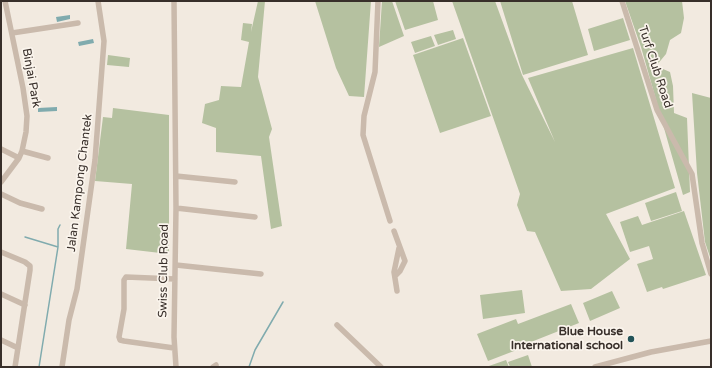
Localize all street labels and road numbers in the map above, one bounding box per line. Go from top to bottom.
street label: Turf Club Road [635,24,675,110]
street label: Binjai Park [19,47,43,109]
street label: Jalan Kampong Chantek [64,113,96,253]
street label: Swiss Club Road [156,224,172,318]

